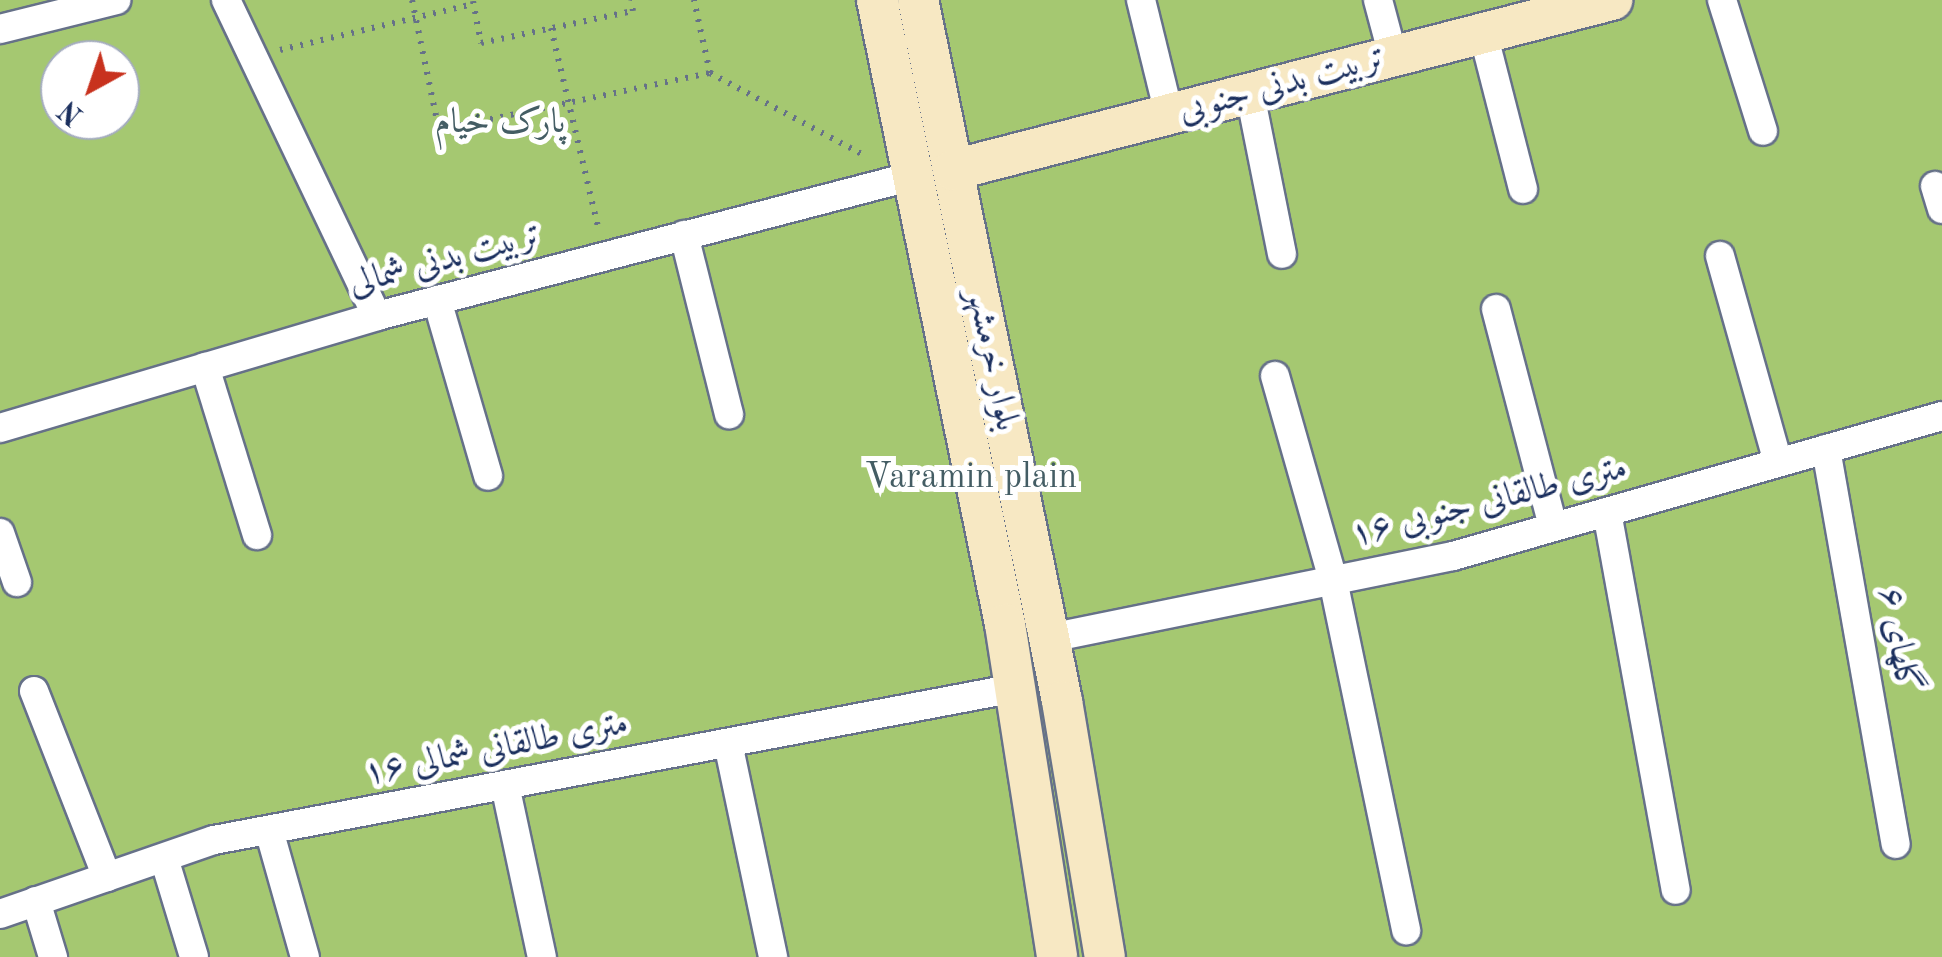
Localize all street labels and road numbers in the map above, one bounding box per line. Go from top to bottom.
street label: تربیت بدنی جنوبی [1174,37,1390,133]
street label: تربیت بدنی شمالی [344,214,546,306]
street label: بلوار خرمشهر [957,285,1027,435]
street label: ۱۶ متری طالقانی جنوبی [1347,447,1631,557]
street label: گلهای ۶ [1868,584,1928,696]
street label: ۱۶ متری طالقانی شمالی [360,703,632,795]

